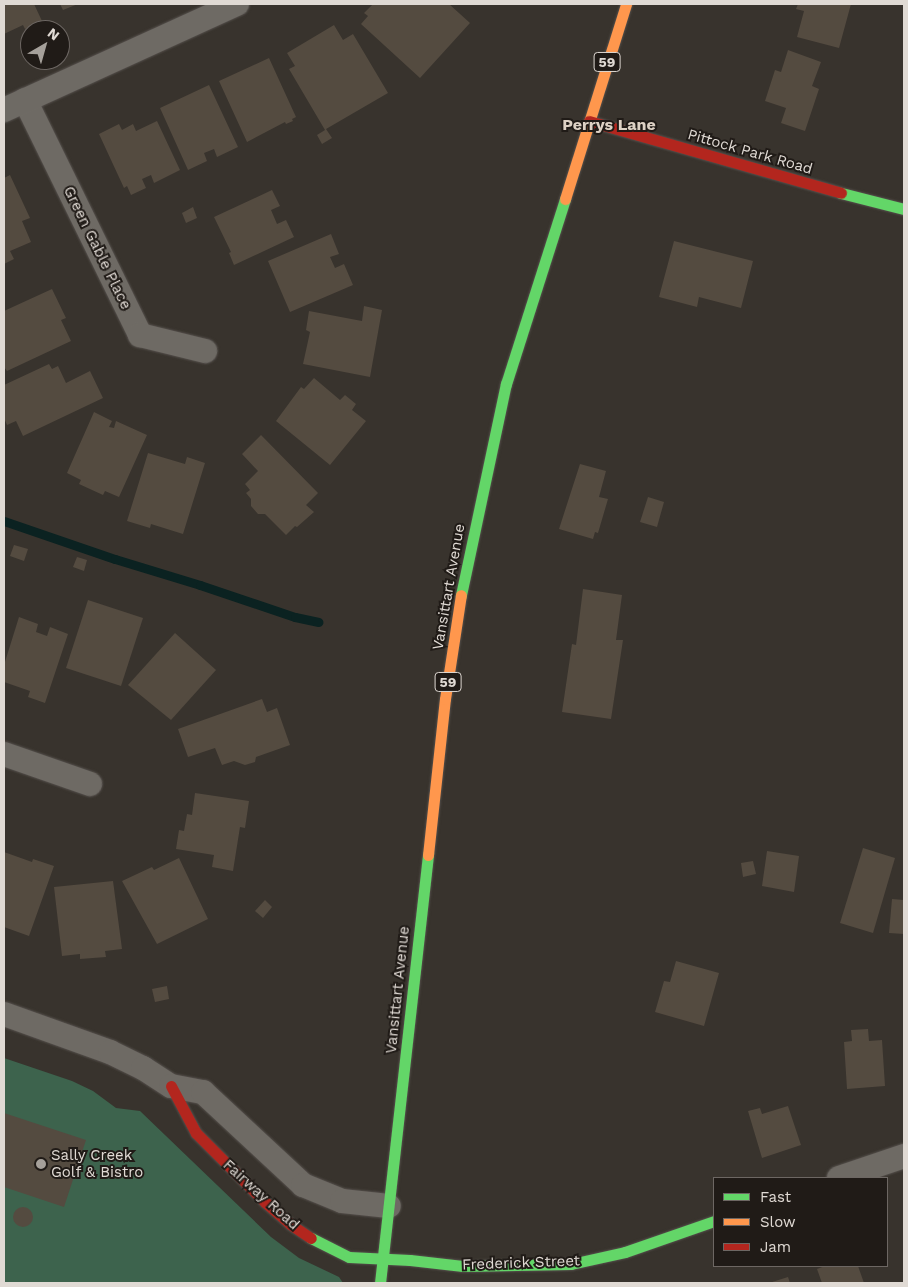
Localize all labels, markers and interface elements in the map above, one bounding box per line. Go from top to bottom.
north arrow [20,20,70,70]
text: N [45,24,63,43]
road number: 59 [593,51,621,74]
district label: Perrys Lane [562,115,656,135]
street label: Pittock Park Road [685,125,815,179]
street label: Green Gable Place [59,183,135,313]
street label: Vansittart Avenue [429,522,469,652]
road number: 59 [434,670,462,694]
street label: Vansittart Avenue [382,925,414,1055]
place label: Sally Creek Golf & Bistro [51,1146,144,1181]
street label: Fairway Road [219,1156,303,1234]
marker: Sally Creek Golf & Bistro [35,1158,47,1170]
legend [713,1177,888,1267]
text: Fast [760,1188,791,1206]
text: Slow [760,1213,796,1231]
text: Jam [760,1238,791,1256]
street label: Frederick Street [462,1252,580,1274]

